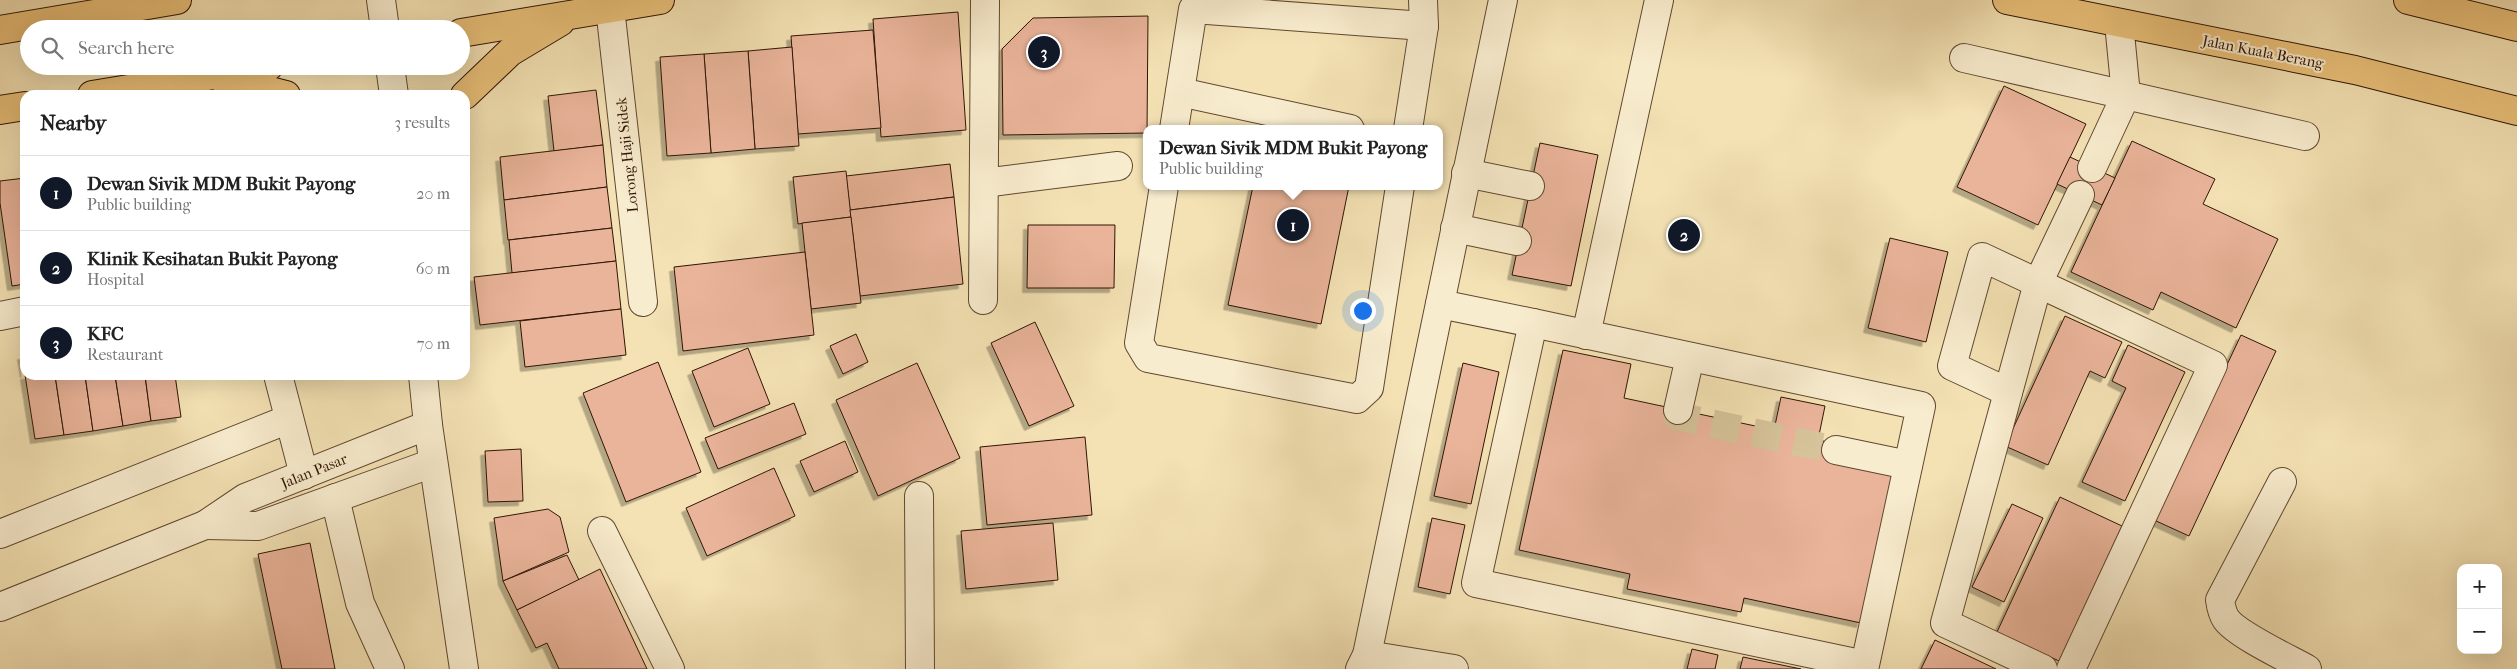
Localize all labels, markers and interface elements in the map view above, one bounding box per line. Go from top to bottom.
search box [20,20,470,75]
street label: Jalan Kuala Berang [2200,31,2326,73]
pin: 3 [1028,33,1060,71]
icon: search [38,34,66,62]
text: Search here [78,37,174,59]
street label: Lorong Haji Sidek [612,96,642,214]
text: Nearby [40,111,106,135]
text: 3 results [394,113,450,132]
popup [1143,125,1443,190]
text: Dewan Sivik MDM Bukit Payong [1159,137,1427,159]
text: Public building [1159,159,1263,178]
text: Dewan Sivik MDM Bukit Payong [87,173,355,195]
text: 1 [53,184,59,203]
text: 20 m [416,184,450,203]
text: Public building [87,195,191,214]
pin: 1 [1277,206,1309,244]
pin: 2 [1668,216,1700,254]
text: Klinik Kesihatan Bukit Payong [87,248,337,270]
text: 2 [52,259,60,278]
text: 60 m [416,259,450,278]
text: Hospital [87,270,144,289]
your location [1350,298,1376,324]
text: KFC [87,323,124,345]
text: 3 [53,334,59,353]
text: 70 m [417,334,450,353]
text: Restaurant [87,345,163,364]
street label: Jalan Pasar [277,449,350,493]
map controls [2457,564,2502,654]
button: + [2457,564,2502,609]
button: − [2457,609,2502,654]

